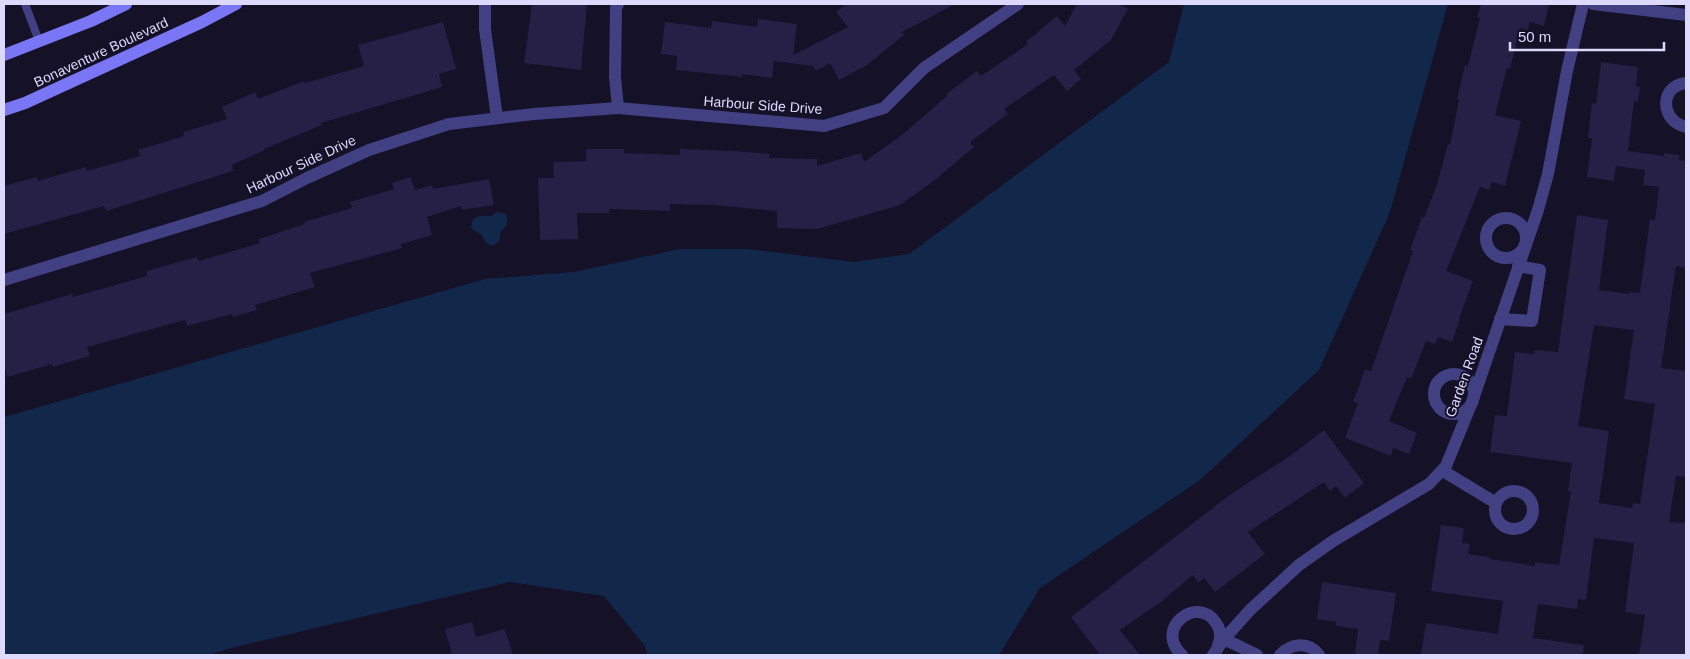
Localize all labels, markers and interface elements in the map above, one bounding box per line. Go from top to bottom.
street label: Bonaventure Boulevard [31,14,171,90]
scale bar [1510,20,1664,52]
text: 50 m [1518,28,1551,45]
street label: Harbour Side Drive [703,93,823,117]
street label: Harbour Side Drive [244,132,359,196]
street label: Garden Road [1442,335,1486,419]

